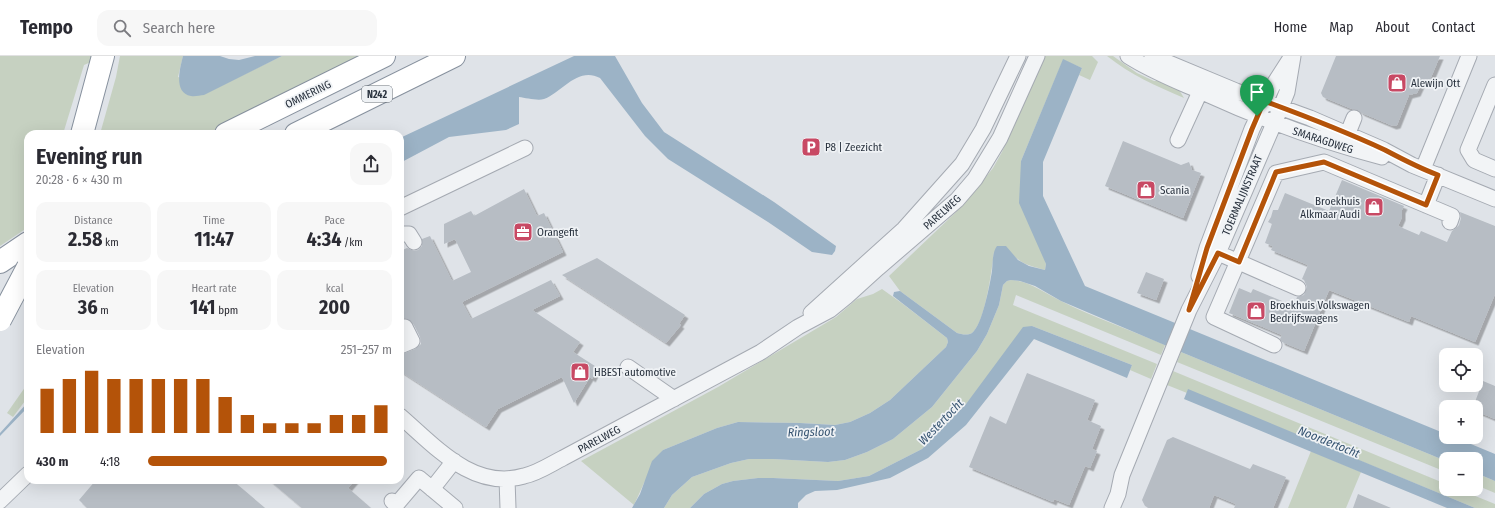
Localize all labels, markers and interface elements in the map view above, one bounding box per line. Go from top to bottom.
search box [97,10,377,46]
text: Tempo [20,16,73,39]
icon: search [111,17,133,39]
text: Search here [143,19,215,37]
text: Home [1274,19,1307,36]
text: Map [1329,19,1353,36]
text: About [1375,19,1410,36]
text: Contact [1432,19,1475,36]
shop icon: Alewijn Ott [1386,72,1408,94]
pin [1240,75,1274,116]
place label: Alewijn Ott [1411,77,1461,90]
street label: OMMERING [283,78,333,111]
icon: arrive [1246,81,1268,103]
road number: N242 [362,86,392,102]
street label: SMARAGDWEG [1291,125,1355,156]
parking icon: P8 | Zeezicht [800,136,822,158]
place label: P8 | Zeezicht [825,141,882,154]
text: Evening run [36,143,143,170]
button: share [350,143,392,185]
street label: TOERMALIJNSTRAAT [1220,152,1266,237]
text: 20:28 · 6 × 430 m [36,172,123,187]
shop icon: Scania [1135,179,1157,201]
place label: Scania [1160,184,1189,197]
street label: PARELWEG [921,192,964,233]
place label: Broekhuis Alkmaar Audi [1300,195,1360,221]
shop icon: Broekhuis Alkmaar Audi [1363,196,1385,218]
text: Distance [74,214,113,227]
text: Time [203,214,225,227]
text: Pace [324,214,345,227]
office icon: Orangefit [512,221,534,243]
place label: Orangefit [537,226,579,239]
text: 2.58 [68,227,102,251]
text: 11:47 [194,227,234,251]
text: 4:34 [307,227,341,251]
text: km [102,236,119,249]
text: /km [341,236,363,249]
text: Elevation [73,282,114,295]
text: Heart rate [191,282,237,295]
text: kcal [326,282,344,295]
text: 36 [78,295,98,319]
text: 141 [190,295,216,319]
text: 200 [319,295,350,319]
place label: Broekhuis Volkswagen Bedrijfswagens [1270,299,1370,325]
shop icon: Broekhuis Volkswagen Bedrijfswagens [1245,300,1267,322]
text: m [98,304,109,317]
text: bpm [216,304,238,317]
text: Elevation [36,342,85,357]
text: 251–257 m [341,342,392,357]
map controls [1439,348,1483,496]
button: locate [1439,348,1483,392]
shop icon: HBEST automotive [569,361,591,383]
place label: HBEST automotive [594,366,676,379]
water label: Westertocht [916,396,966,448]
button: + [1439,400,1483,444]
street label: PARELWEG [576,423,623,456]
water label: Noordertocht [1296,423,1362,461]
water label: Ringsloot [788,425,835,439]
button: − [1439,452,1483,496]
text: 430 m [36,454,68,469]
text: 4:18 [100,454,120,469]

